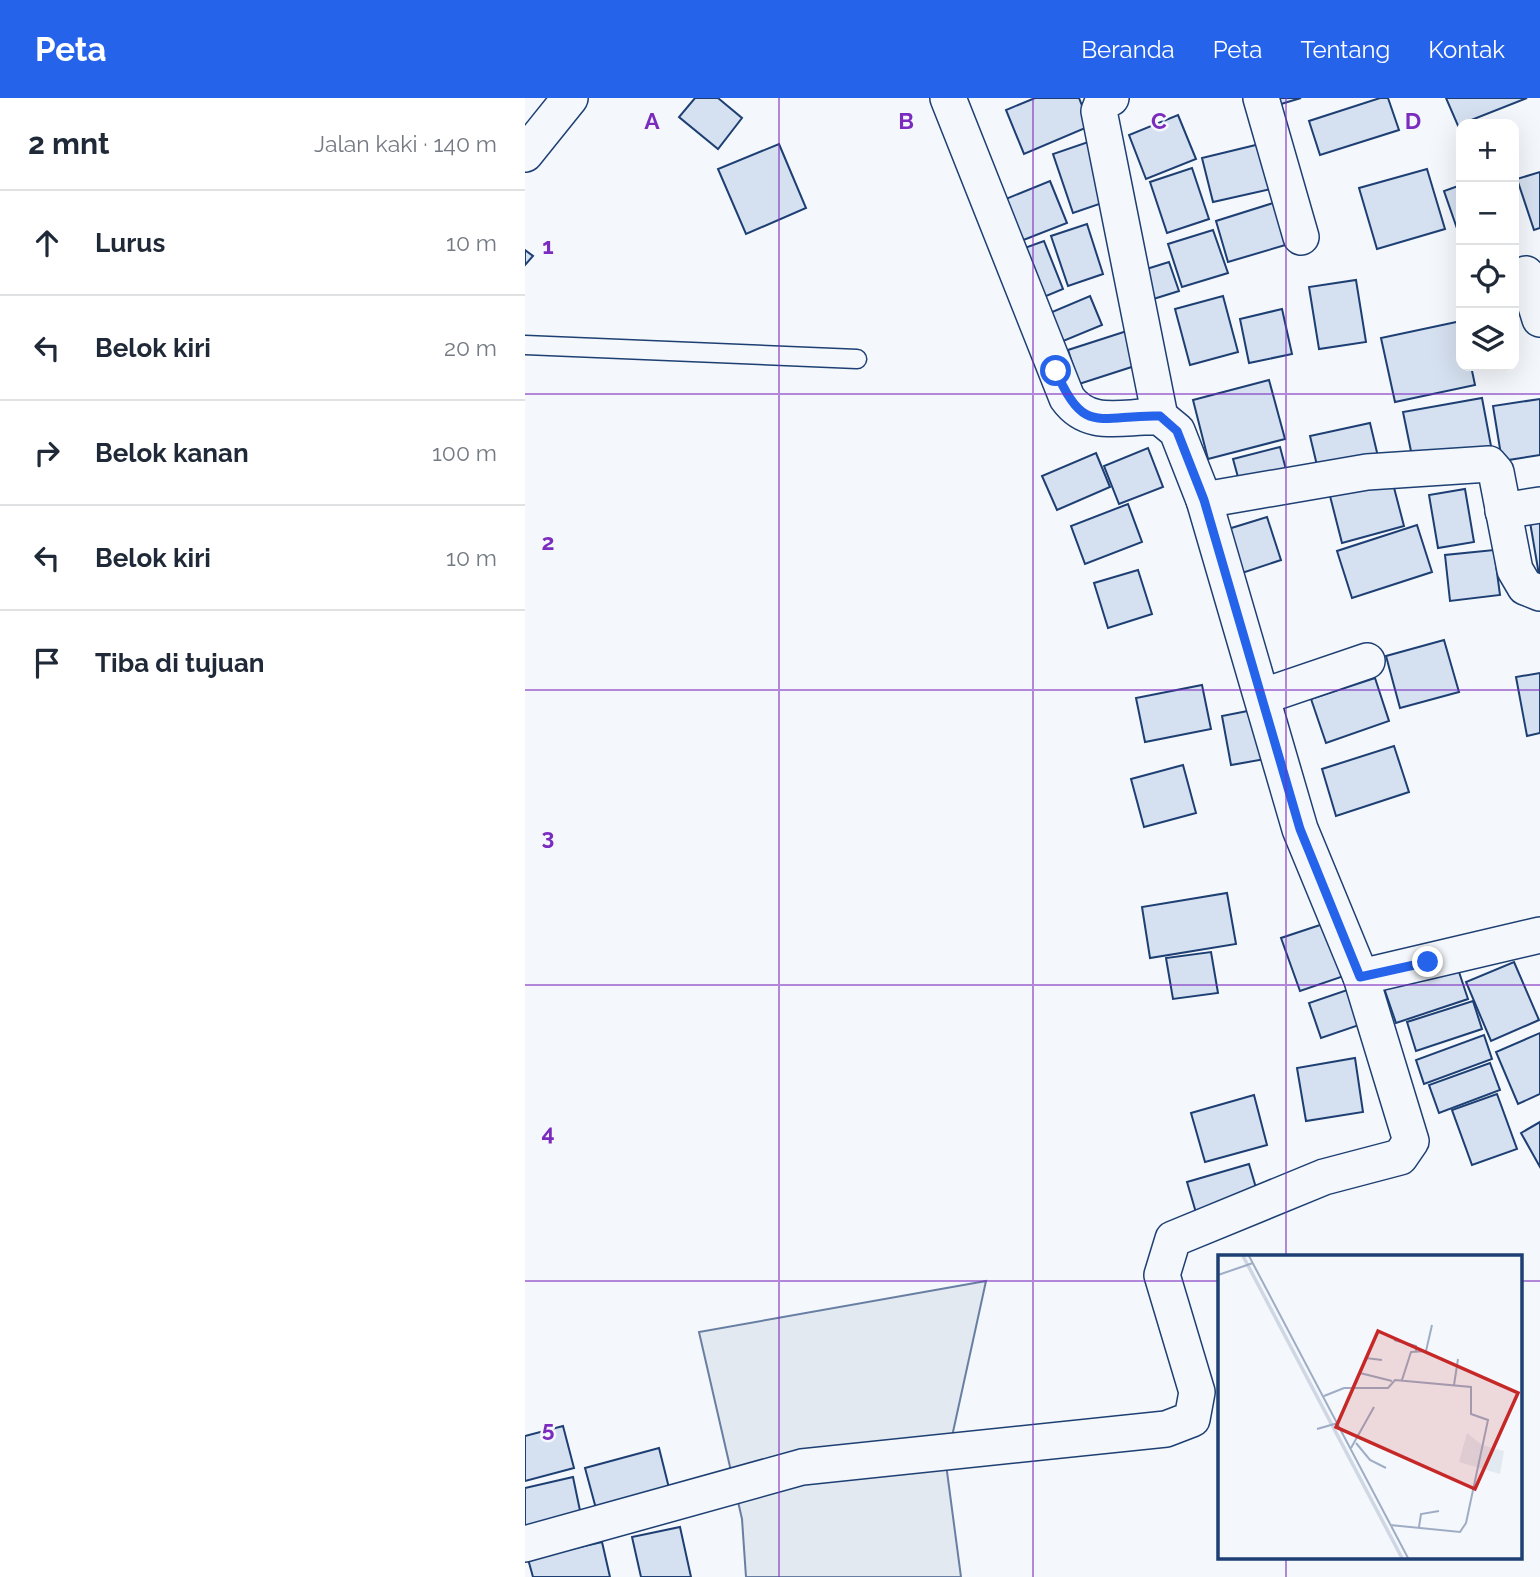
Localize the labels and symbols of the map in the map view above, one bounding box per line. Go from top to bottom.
text: A [644,107,660,134]
text: B [898,107,914,134]
text: C [1151,107,1167,134]
text: D [1405,107,1421,134]
text: 1 [542,232,554,259]
route start [1040,355,1071,386]
text: 2 [542,528,554,555]
text: 3 [542,823,554,850]
route end [1412,946,1443,977]
text: 4 [541,1119,555,1146]
inset map [1218,1255,1523,1560]
text: 5 [542,1415,555,1442]

